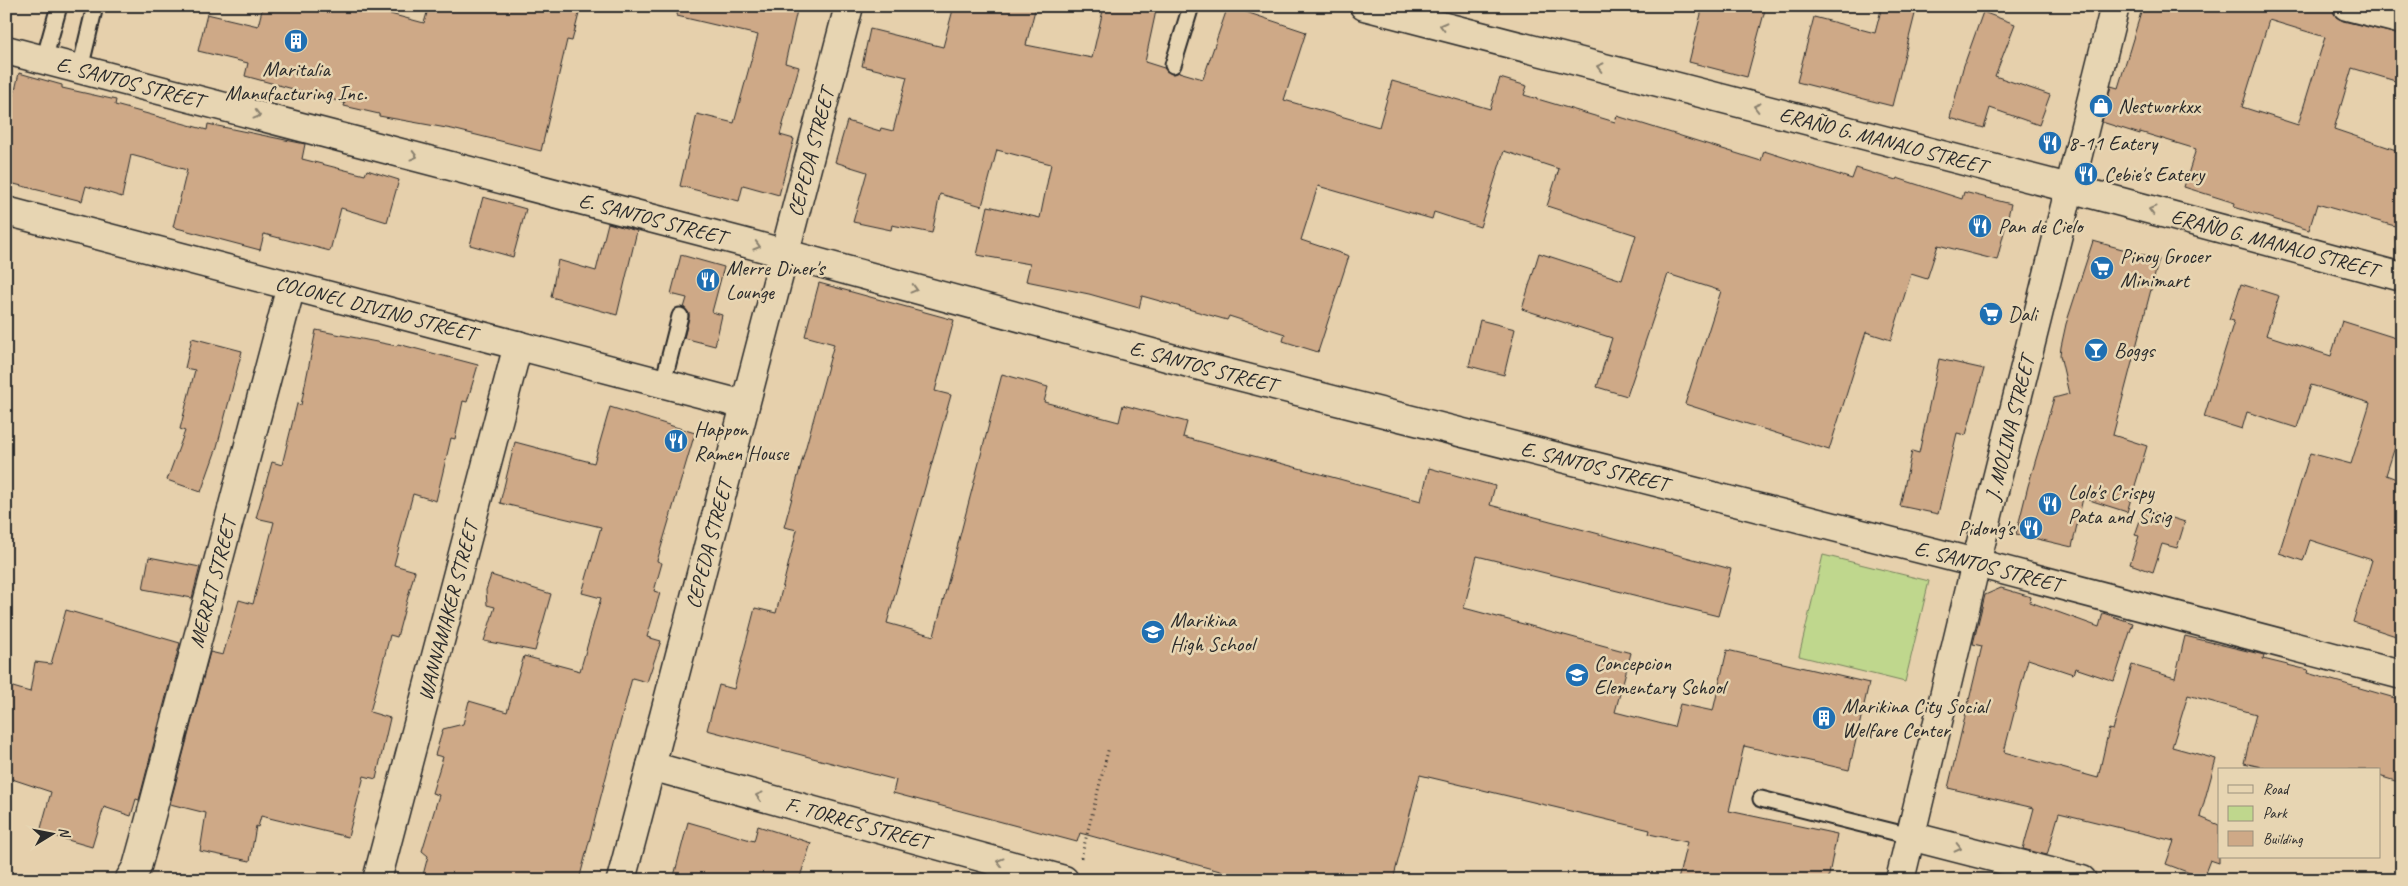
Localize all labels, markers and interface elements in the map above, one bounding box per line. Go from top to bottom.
one-way arrow [1439,22,1447,32]
building icon: Maritalia Manufacturing Inc. [283,28,309,54]
street label: E. SANTOS STREET [54,51,211,115]
place label: Maritalia Manufacturing Inc. [225,56,368,106]
one-way arrow [1596,62,1604,73]
street label: CEPEDA STREET [782,81,841,219]
shop icon: Nestworkxx [2088,93,2114,119]
place label: Nestworkxx [2118,93,2201,119]
street label: ERAÑO G. MANALO STREET [1777,101,1993,180]
one-way arrow [1754,103,1762,113]
one-way arrow [252,110,260,120]
restaurant icon: 8-11 Eatery [2037,130,2063,156]
place label: 8-11 Eatery [2068,130,2159,156]
one-way arrow [409,151,417,161]
restaurant icon: Cebie's Eatery [2073,161,2099,187]
place label: Cebie's Eatery [2104,161,2206,187]
street label: E. SANTOS STREET [576,187,734,251]
street label: ERAÑO G. MANALO STREET [2169,203,2385,284]
one-way arrow [2147,205,2156,216]
restaurant icon: Pan de Cielo [1967,213,1993,239]
place label: Pan de Cielo [1998,213,2085,239]
one-way arrow [753,241,761,251]
place label: Pinoy Grocer Minimart [2120,243,2212,293]
place label: Merre Diner's Lounge [726,255,826,305]
supermarket icon: Pinoy Grocer Minimart [2089,255,2115,281]
restaurant icon: Merre Diner's Lounge [695,267,721,293]
street label: COLONEL DIVINO STREET [273,269,483,348]
one-way arrow [910,283,919,294]
supermarket icon: Dali [1978,301,2004,327]
place label: Dali [2008,301,2040,327]
street label: E. SANTOS STREET [1127,335,1284,399]
bar icon: Boggs [2083,337,2109,363]
place label: Boggs [2114,337,2156,363]
street label: J. MOLINA STREET [1979,349,2041,504]
place label: Happon Ramen House [694,416,790,466]
restaurant icon: Happon Ramen House [663,428,689,454]
street label: E. SANTOS STREET [1518,435,1676,499]
street label: CEPEDA STREET [680,473,739,611]
place label: Lolo's Crispy Pata and Sisig [2068,479,2173,529]
restaurant icon: Lolo's Crispy Pata and Sisig [2037,491,2063,517]
street label: MERRIT STREET [183,510,243,651]
street label: WANNAMAKER STREET [412,515,485,703]
place label: Pidong's [1958,515,2016,541]
restaurant icon: Pidong's [2018,515,2044,541]
street label: E. SANTOS STREET [1912,535,2069,599]
place label: Marikina High School [1170,607,1258,657]
school or university icon: Marikina High School [1140,619,1166,645]
place label: Concepcion Elementary School [1594,650,1729,700]
school or university icon: Concepcion Elementary School [1564,662,1590,688]
place label: Marikina City Social Welfare Center [1842,693,1991,743]
building icon: Marikina City Social Welfare Center [1811,705,1837,731]
legend [2218,768,2380,858]
text: Road [2263,780,2290,799]
one-way arrow [756,791,764,801]
street label: F. TORRES STREET [783,791,937,857]
text: Park [2263,804,2288,823]
north arrow [28,808,78,858]
text: N [55,826,74,840]
text: Building [2263,830,2303,849]
one-way arrow [1953,843,1961,853]
one-way arrow [996,857,1005,868]

